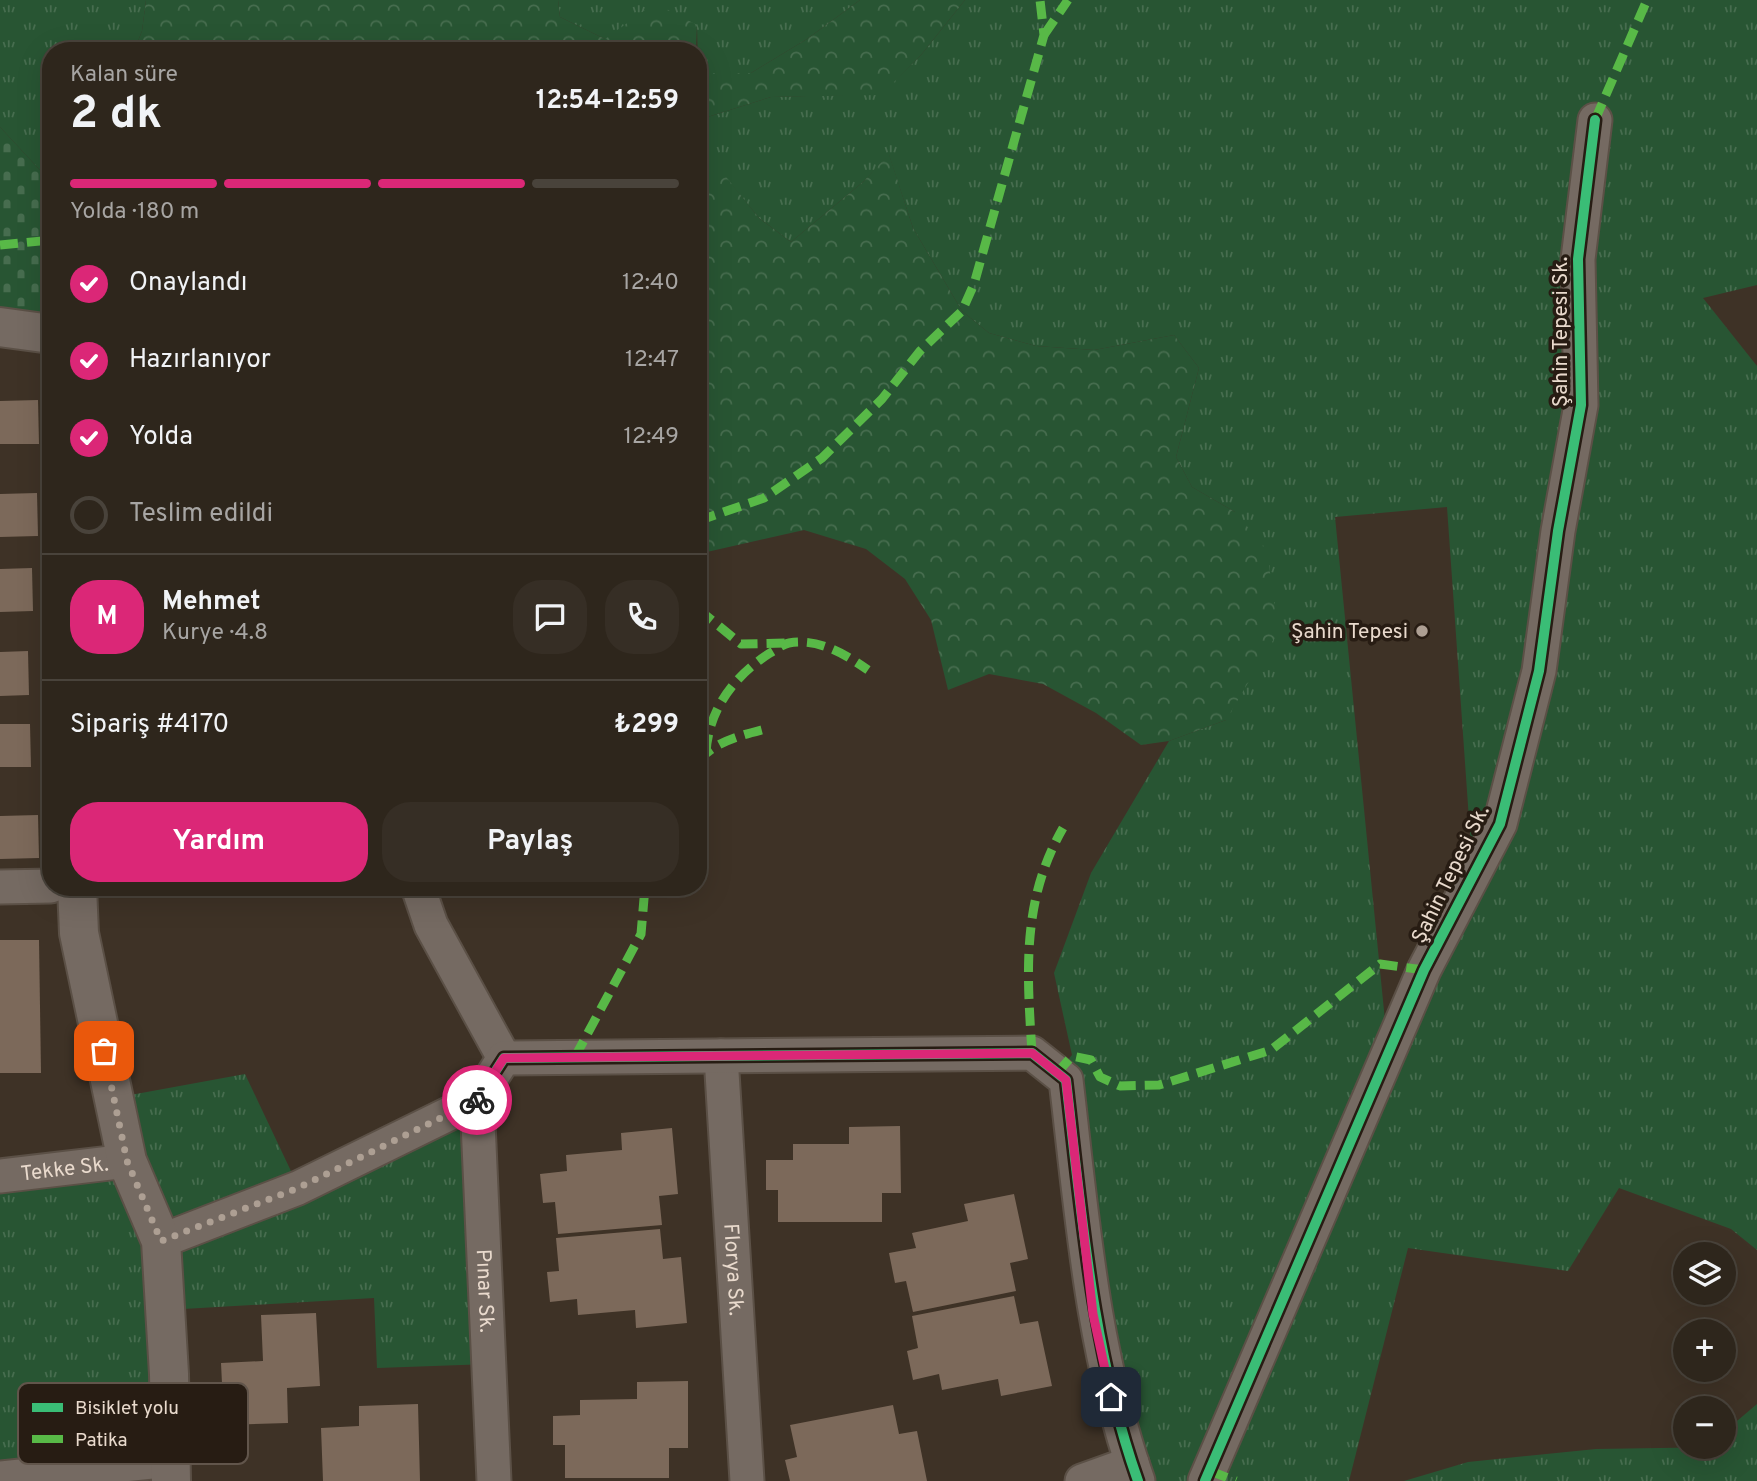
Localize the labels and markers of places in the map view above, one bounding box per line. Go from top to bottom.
place label: Şahin Tepesi [1291,619,1408,646]
marker: Şahin Tepesi [1414,623,1430,639]
pin [74,1021,134,1081]
pin [1081,1367,1141,1427]

